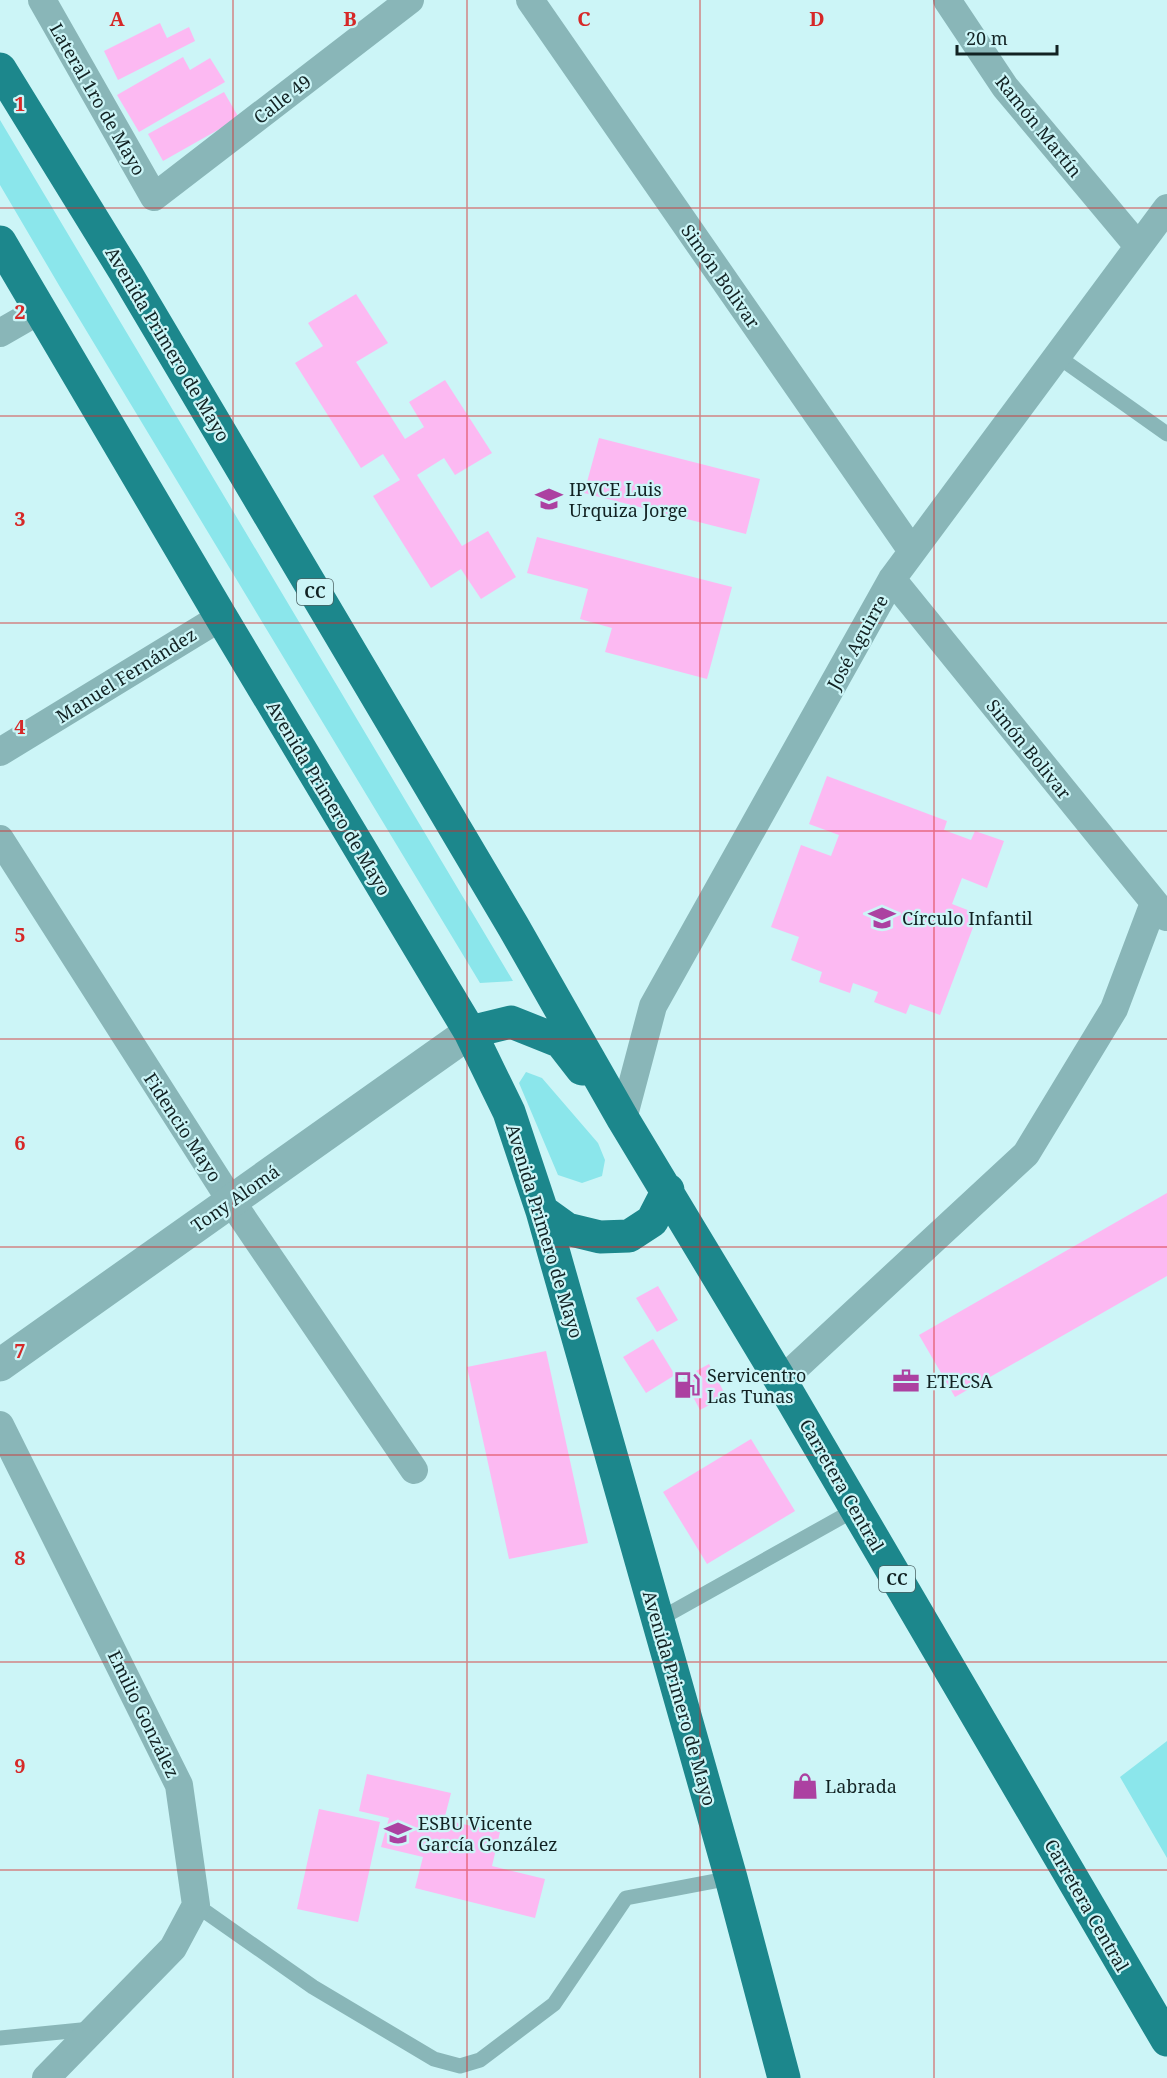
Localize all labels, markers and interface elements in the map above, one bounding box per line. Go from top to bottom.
text: A [109,5,125,32]
text: B [343,5,357,32]
text: C [577,5,591,32]
text: D [809,5,825,32]
scale bar [957,18,1058,56]
street label: Lateral 1ro de Mayo [45,19,151,179]
text: 20 m [966,26,1008,50]
street label: Calle 49 [248,69,316,129]
street label: Ramón Martín [990,70,1088,182]
text: 1 [14,90,26,117]
street label: Simón Bolivar [676,219,766,333]
street label: Avenida Primero de Mayo [100,242,236,446]
text: 2 [14,298,26,325]
place label: IPVCE Luis Urquiza Jorge [569,477,687,522]
school or university icon: IPVCE Luis Urquiza Jorge [534,484,564,514]
text: 3 [14,505,26,532]
road number: CC [297,579,333,605]
street label: José Aguirre [821,590,893,695]
street label: Manuel Fernández [51,622,201,728]
street label: Simón Bolivar [981,694,1077,804]
street label: Avenida Primero de Mayo [261,696,397,900]
text: 4 [14,713,26,740]
school or university icon: Círculo Infantil [867,903,897,933]
place label: Círculo Infantil [902,906,1033,930]
text: 5 [14,921,26,948]
street label: Fidencio Mayo [139,1068,227,1186]
street label: Avenida Primero de Mayo [501,1121,589,1341]
text: 6 [14,1129,26,1156]
street label: Tony Alomá [186,1159,284,1237]
text: 7 [14,1337,26,1364]
place label: Servicentro Las Tunas [707,1363,806,1408]
office icon: ETECSA [891,1366,921,1396]
place label: ETECSA [926,1369,993,1393]
fuel station icon: Servicentro Las Tunas [672,1370,702,1400]
street label: Carretera Central [794,1414,890,1556]
text: 8 [14,1544,26,1571]
road number: CC [879,1566,915,1592]
street label: Avenida Primero de Mayo [638,1588,722,1808]
street label: Emilio González [103,1646,185,1782]
text: 9 [14,1752,26,1779]
shop icon: Labrada [790,1771,820,1801]
place label: Labrada [825,1774,897,1798]
place label: ESBU Vicente García González [418,1811,557,1856]
school or university icon: ESBU Vicente García González [383,1818,413,1848]
street label: Carretera Central [1039,1834,1135,1976]

